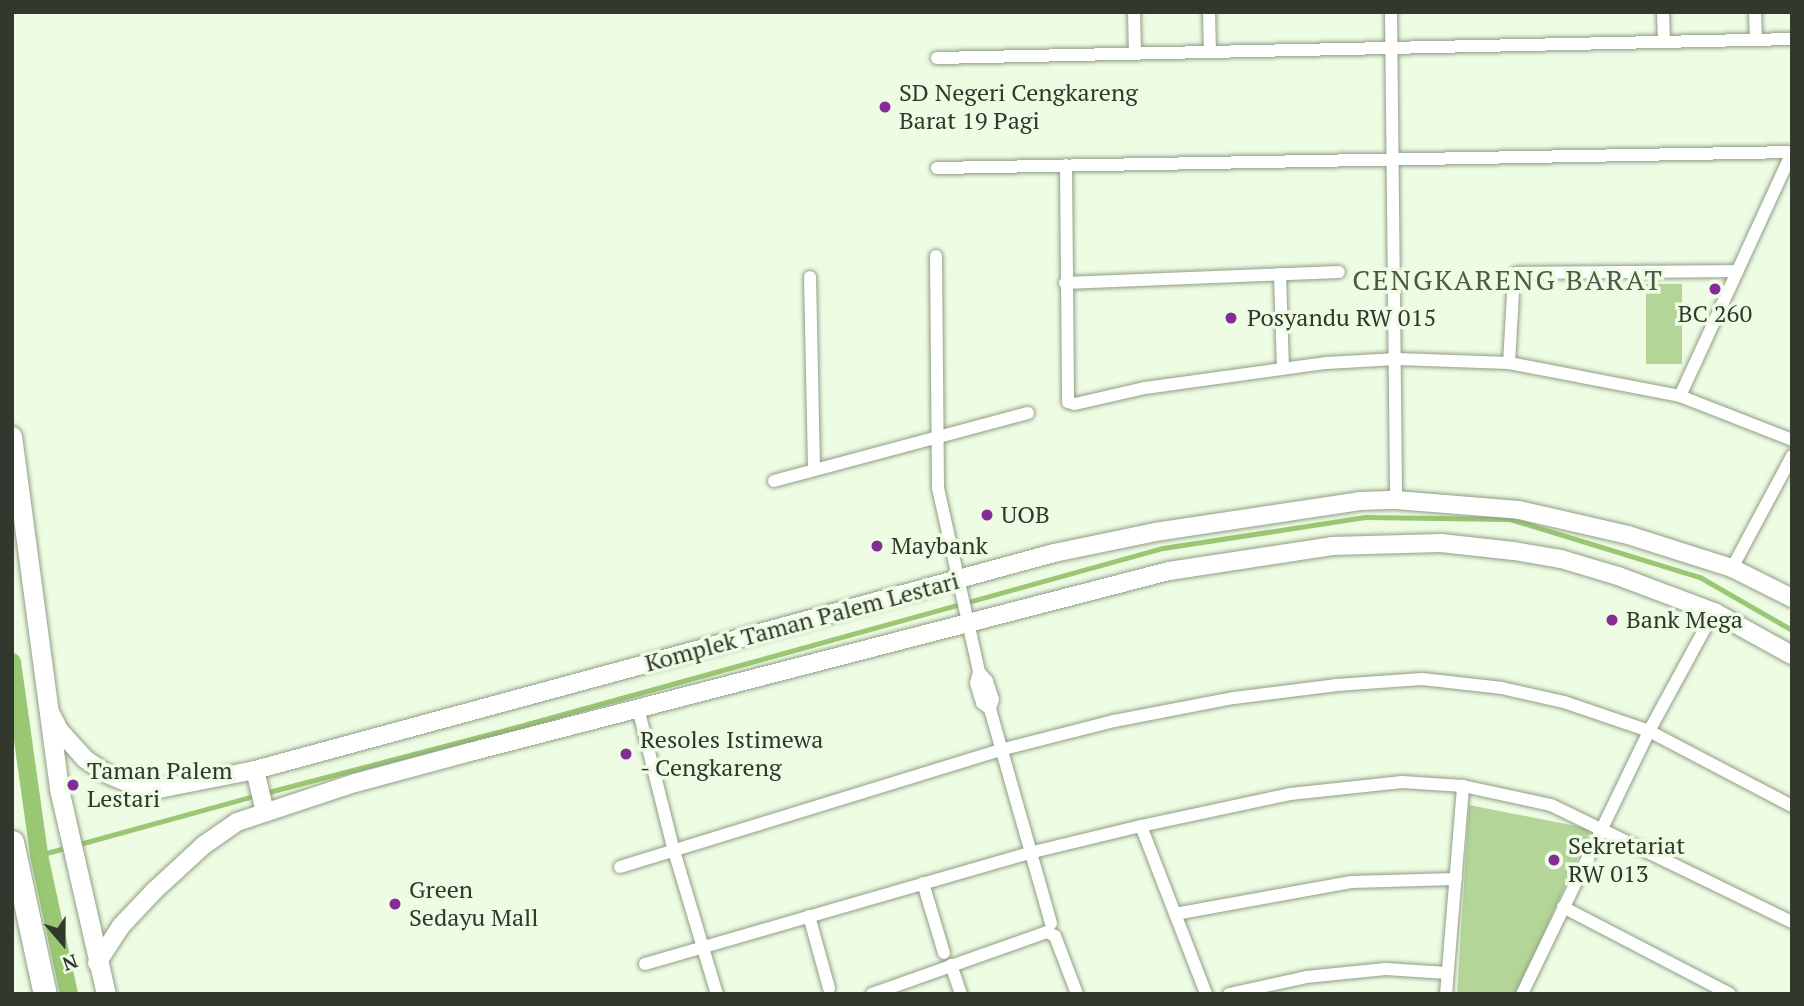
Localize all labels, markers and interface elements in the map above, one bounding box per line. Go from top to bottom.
place label: SD Negeri Cengkareng Barat 19 Pagi [899,79,1138,135]
marker: SD Negeri Cengkareng Barat 19 Pagi [877,99,893,115]
district label: CENGKARENG BARAT [1354,263,1662,297]
marker: BC 260 [1707,281,1723,297]
place label: BC 260 [1678,300,1752,328]
place label: Posyandu RW 015 [1247,304,1436,332]
marker: Posyandu RW 015 [1221,308,1241,328]
place label: UOB [1001,501,1050,529]
marker: UOB [979,507,995,523]
place label: Maybank [891,532,988,560]
marker: Maybank [869,538,885,554]
street label: Komplek Taman Palem Lestari [642,566,962,678]
place label: Bank Mega [1626,606,1743,634]
marker: Bank Mega [1604,612,1620,628]
place label: Resoles Istimewa - Cengkareng [640,726,823,782]
marker: Resoles Istimewa - Cengkareng [618,746,634,762]
place label: Taman Palem Lestari [87,757,233,813]
marker: Taman Palem Lestari [65,777,81,793]
place label: Sekretariat RW 013 [1568,832,1685,888]
marker: Sekretariat RW 013 [1546,852,1562,868]
place label: Green Sedayu Mall [409,876,538,932]
marker: Green Sedayu Mall [387,896,403,912]
north arrow [28,908,98,978]
text: N [59,949,81,977]

